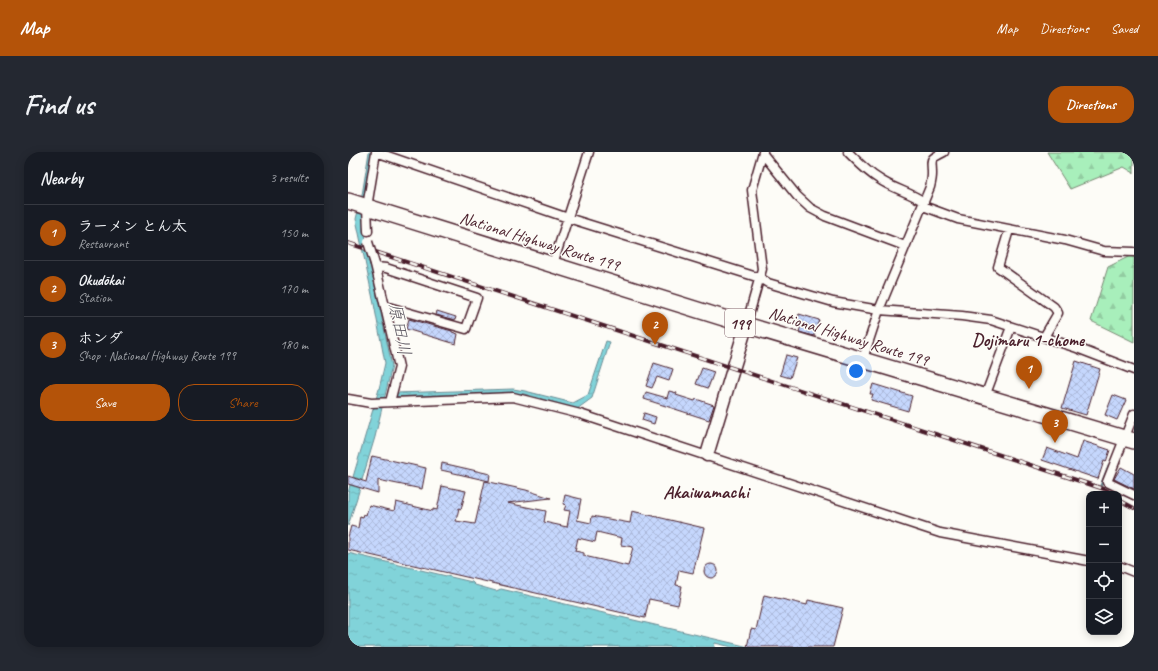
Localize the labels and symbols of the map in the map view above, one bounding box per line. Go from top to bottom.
street label: National Highway Route 199 [457,207,624,276]
water label: 原田川 [384,300,416,358]
street label: National Highway Route 199 [766,302,933,371]
road number: 199 [725,309,755,337]
pin: 2 [642,312,668,345]
district label: Dojimaru 1-chome [972,329,1086,351]
pin: 1 [1016,356,1042,389]
your location [846,361,866,381]
pin: 3 [1042,410,1068,443]
district label: Akaiwamachi [663,480,751,504]

